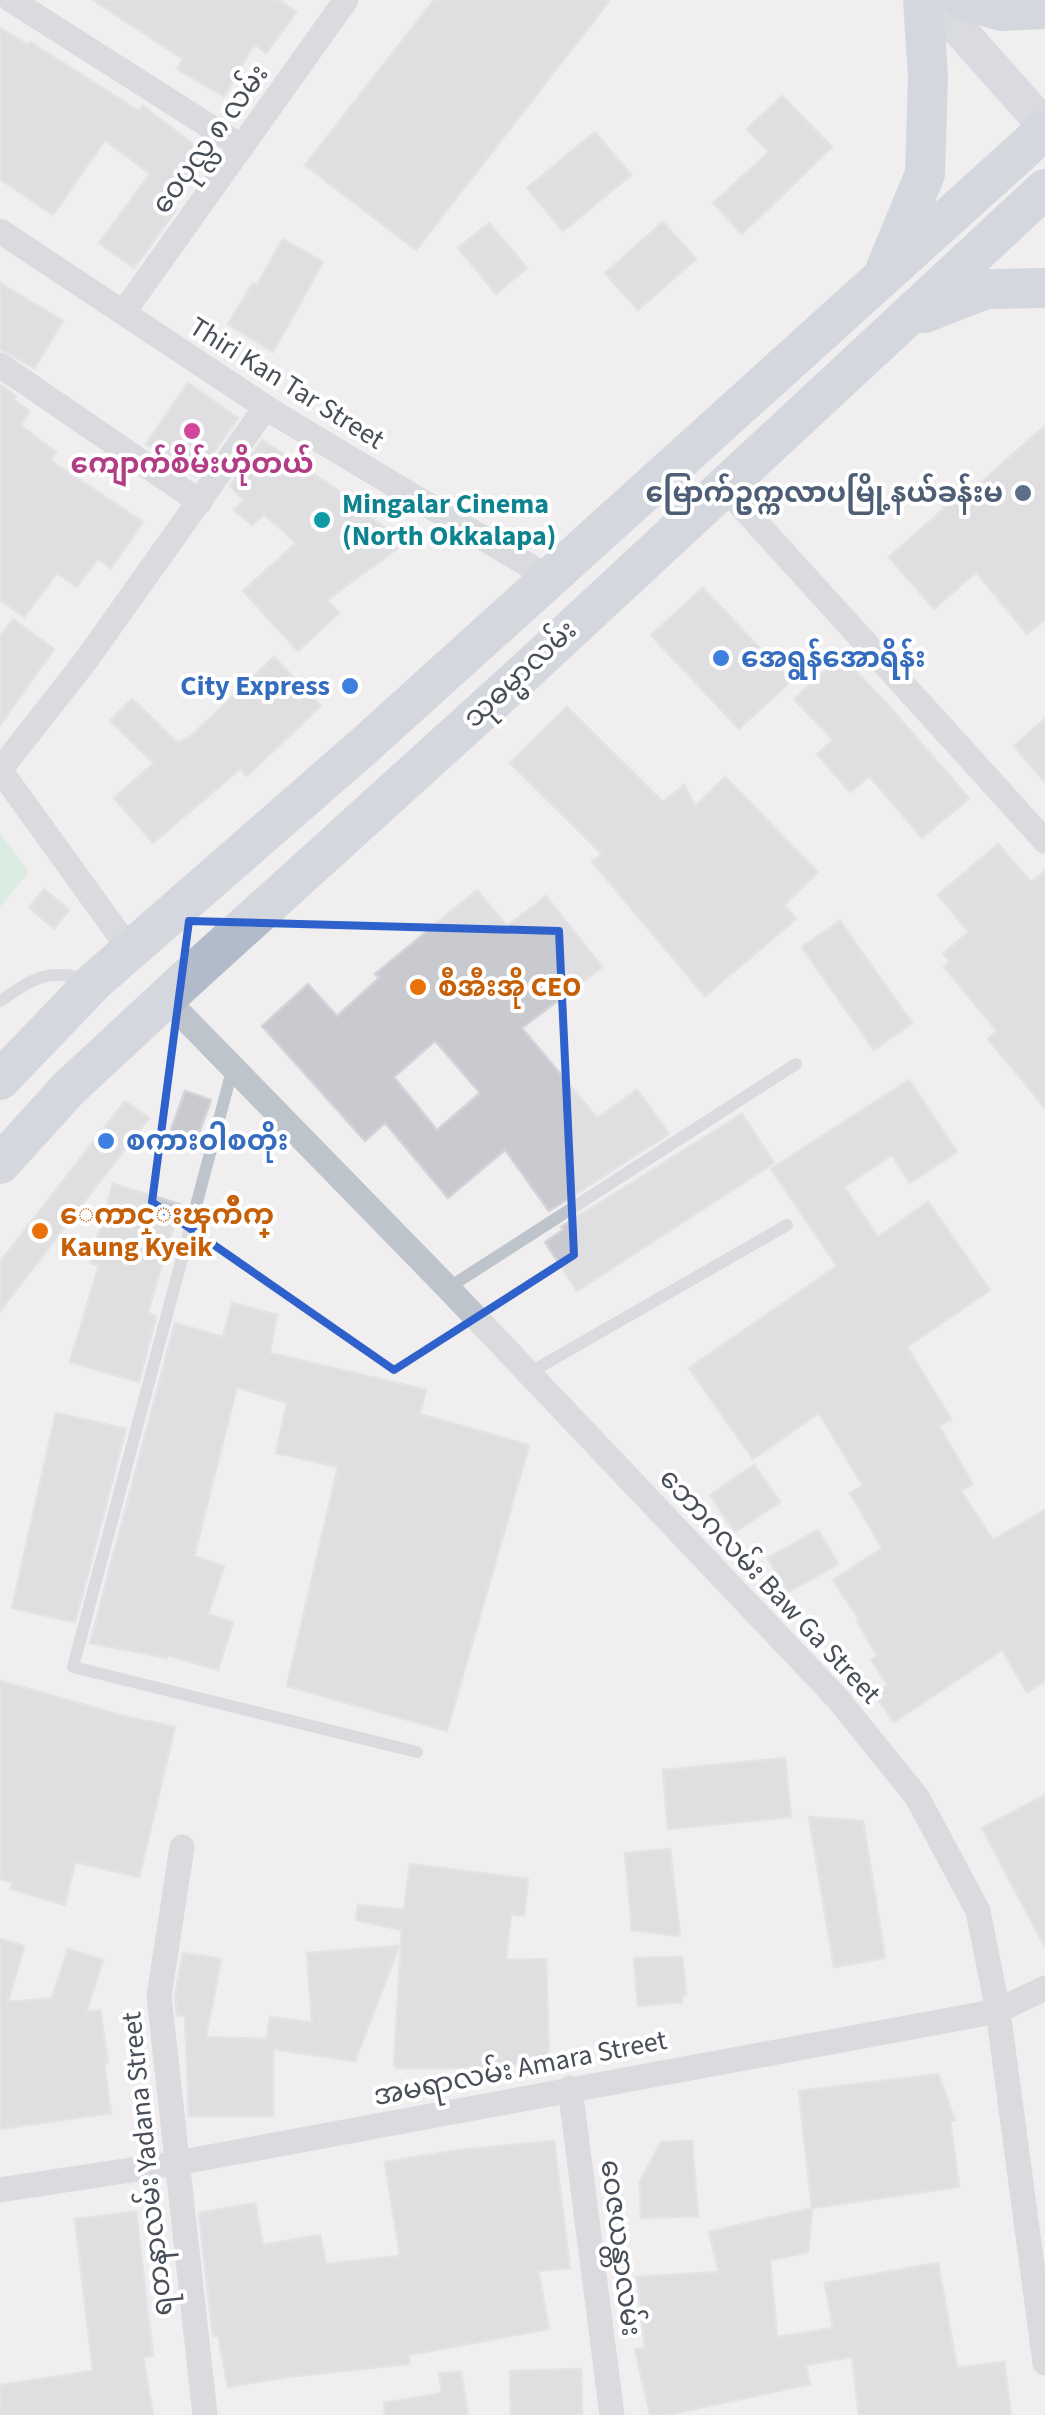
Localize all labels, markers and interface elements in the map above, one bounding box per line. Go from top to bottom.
street label: ဝေပုလ္လ ၈ လမ်း [142,56,280,223]
street label: Thiri Kan Tar Street [182,307,393,459]
marker: ကျောက်စိမ်းဟိုတယ် [181,420,203,442]
place label: ကျောက်စိမ်းဟိုတယ် [71,444,313,487]
place label: မြောက်ဥက္ကလာပမြို့နယ်ခန်းမ [645,473,1003,515]
marker: မြောက်ဥက္ကလာပမြို့နယ်ခန်းမ [1012,482,1034,504]
place label: Mingalar Cinema (North Okkalapa) [342,484,556,556]
marker: Mingalar Cinema (North Okkalapa) [311,509,333,531]
street label: သုဓမ္မာလမ်း [454,611,587,739]
place label: အေရွန်အောရိန်း [741,638,926,680]
marker: အေရွန်အောရိန်း [710,647,732,669]
place label: City Express [180,666,330,706]
marker: City Express [339,675,361,697]
place label: စီအီးအို CEO [438,967,581,1009]
marker: စီအီးအို CEO [407,976,429,998]
place label: စကားဝါစတိုး [126,1121,289,1163]
marker: စကားဝါစတိုး [95,1130,117,1152]
place label: ေကာင္းၾကိဳက္ Kaung Kyeik [60,1195,274,1267]
marker: ေကာင္းၾကိဳက္ Kaung Kyeik [29,1220,51,1242]
street label: ဘောဂလမ်း Baw Ga Street [650,1459,890,1713]
street label: ရတနာလမ်း Yadana Street [111,2009,185,2318]
street label: အမရာလမ်း Amara Street [370,2020,671,2118]
street label: ဝေဇယန္တာလမ်း [588,2158,652,2339]

